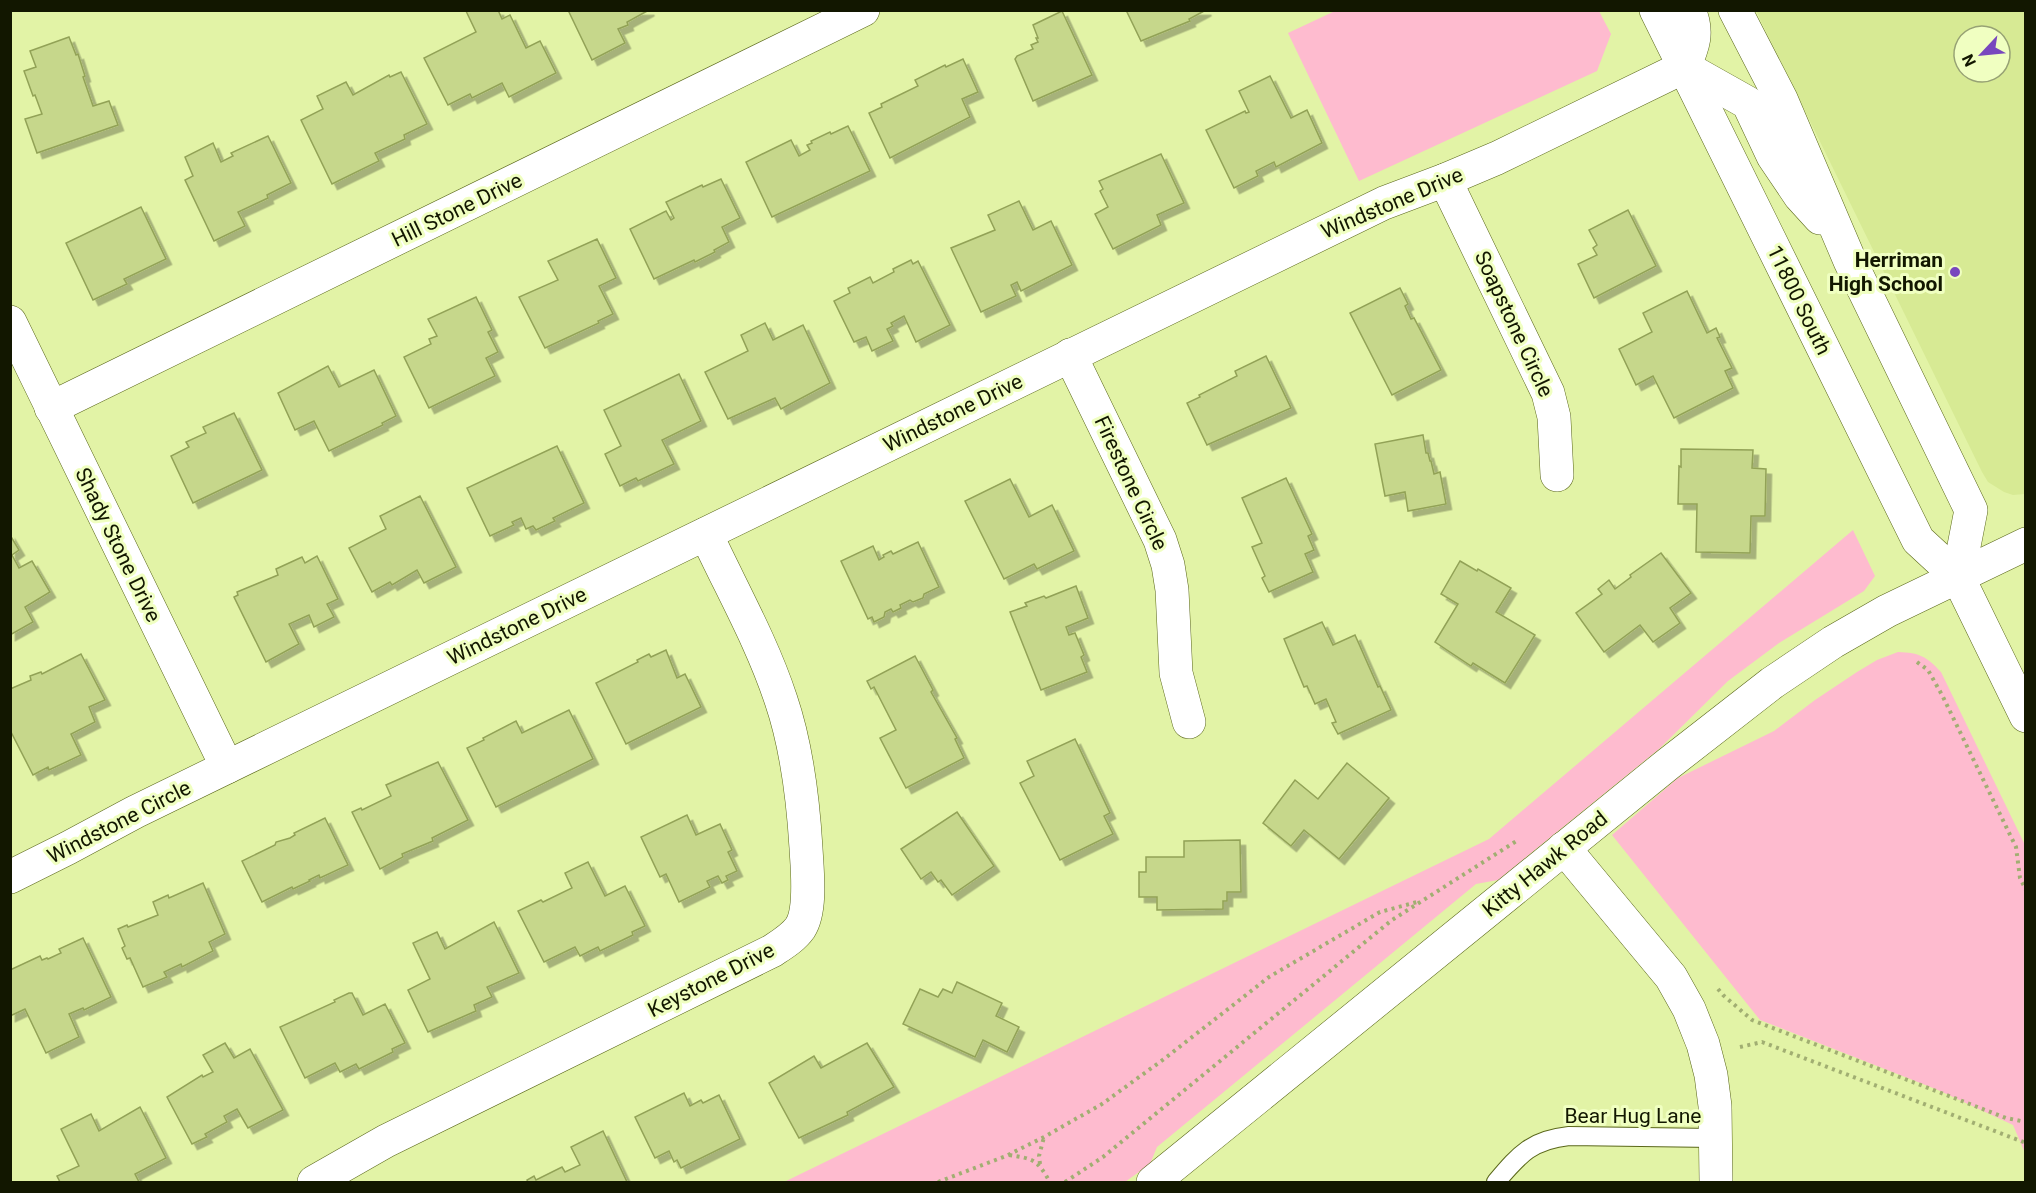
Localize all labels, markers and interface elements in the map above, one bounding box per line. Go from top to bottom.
north arrow [1952,24,2012,84]
text: N [1958,51,1980,70]
street label: Windstone Drive [1317,162,1467,244]
street label: Hill Stone Drive [388,168,526,252]
street label: 11800 South [1762,241,1836,359]
street label: Soapstone Circle [1470,247,1558,401]
place label: Herriman High School [1829,248,1943,296]
marker: Herriman High School [1948,265,1962,279]
street label: Windstone Drive [880,369,1026,457]
street label: Firestone Circle [1089,412,1173,554]
street label: Shady Stone Drive [70,464,166,626]
street label: Windstone Drive [444,582,590,670]
street label: Windstone Circle [43,776,195,868]
street label: Kitty Hawk Road [1478,806,1612,922]
street label: Keystone Drive [644,938,778,1022]
street label: Bear Hug Lane [1565,1104,1702,1128]

